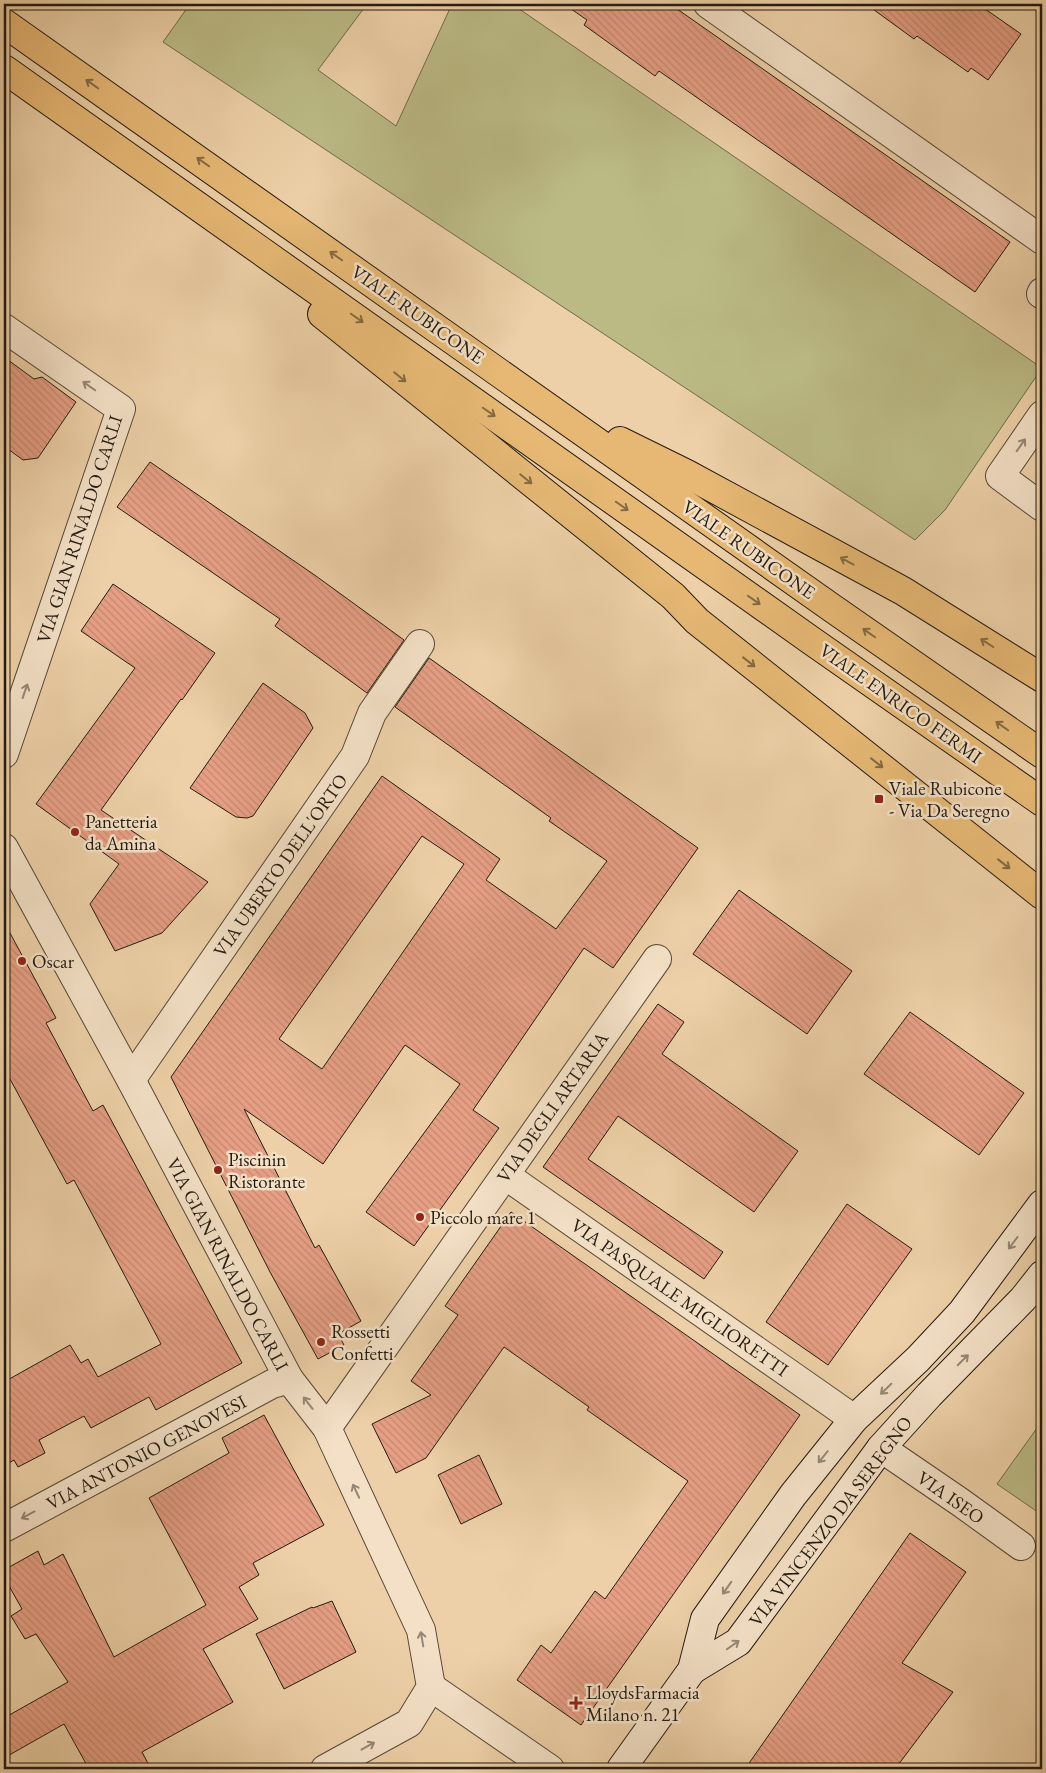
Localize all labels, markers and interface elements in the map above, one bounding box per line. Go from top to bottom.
one-way arrow [85,79,99,89]
one-way arrow [196,157,210,167]
one-way arrow [329,251,343,261]
street label: VIALE RUBICONE [346,259,489,370]
one-way arrow [350,313,364,323]
one-way arrow [393,371,406,382]
one-way arrow [82,381,96,391]
one-way arrow [482,407,496,417]
street label: VIA GIAN RINALDO CARLI [31,412,128,646]
one-way arrow [1016,439,1026,453]
one-way arrow [520,473,533,484]
street label: VIALE RUBICONE [677,494,820,605]
one-way arrow [615,501,629,511]
one-way arrow [840,556,855,566]
one-way arrow [747,595,761,605]
one-way arrow [862,628,876,638]
street label: VIALE ENRICO FERMI [814,638,987,769]
one-way arrow [981,638,995,648]
one-way arrow [742,657,755,668]
one-way arrow [21,684,30,700]
one-way arrow [995,721,1009,731]
one-way arrow [870,758,883,769]
street label: VIA UBERTO DELL'ORTO [208,769,353,962]
place label: Viale Rubicone - Via Da Seregno [889,776,1010,823]
marker: Viale Rubicone - Via Da Seregno [873,793,885,805]
place label: Panetteria da Amina [85,809,158,856]
marker: Panetteria da Amina [69,826,81,838]
one-way arrow [997,859,1010,870]
place label: Oscar [32,949,75,974]
marker: Oscar [16,955,28,967]
street label: VIA DEGLI ARTARIA [491,1026,614,1188]
place label: Piscinin Ristorante [228,1147,305,1194]
street label: VIA GIAN RINALDO CARLI [161,1153,295,1376]
marker: Piscinin Ristorante [212,1164,224,1176]
place label: Piccolo mare 1 [430,1205,536,1230]
marker: Piccolo mare 1 [414,1211,426,1223]
street label: VIA PASQUALE MIGLIORETTI [566,1213,794,1382]
one-way arrow [1008,1236,1018,1250]
place label: Rossetti Confetti [331,1319,394,1366]
marker: Rossetti Confetti [315,1336,327,1348]
one-way arrow [957,1354,969,1366]
one-way arrow [880,1383,892,1395]
street label: VIA ANTONIO GENOVESI [42,1389,251,1516]
one-way arrow [302,1397,313,1410]
street label: VIA VINCENZO DA SEREGNO [743,1411,918,1632]
one-way arrow [818,1450,829,1463]
street label: VIA ISEO [912,1465,989,1530]
one-way arrow [351,1484,361,1499]
one-way arrow [21,1510,36,1520]
one-way arrow [722,1581,732,1595]
one-way arrow [417,1632,427,1648]
one-way arrow [726,1640,740,1650]
place label: LloydsFarmacia Milano n. 21 [586,1680,700,1727]
marker: LloydsFarmacia Milano n. 21 [570,1697,582,1709]
one-way arrow [360,1740,375,1750]

